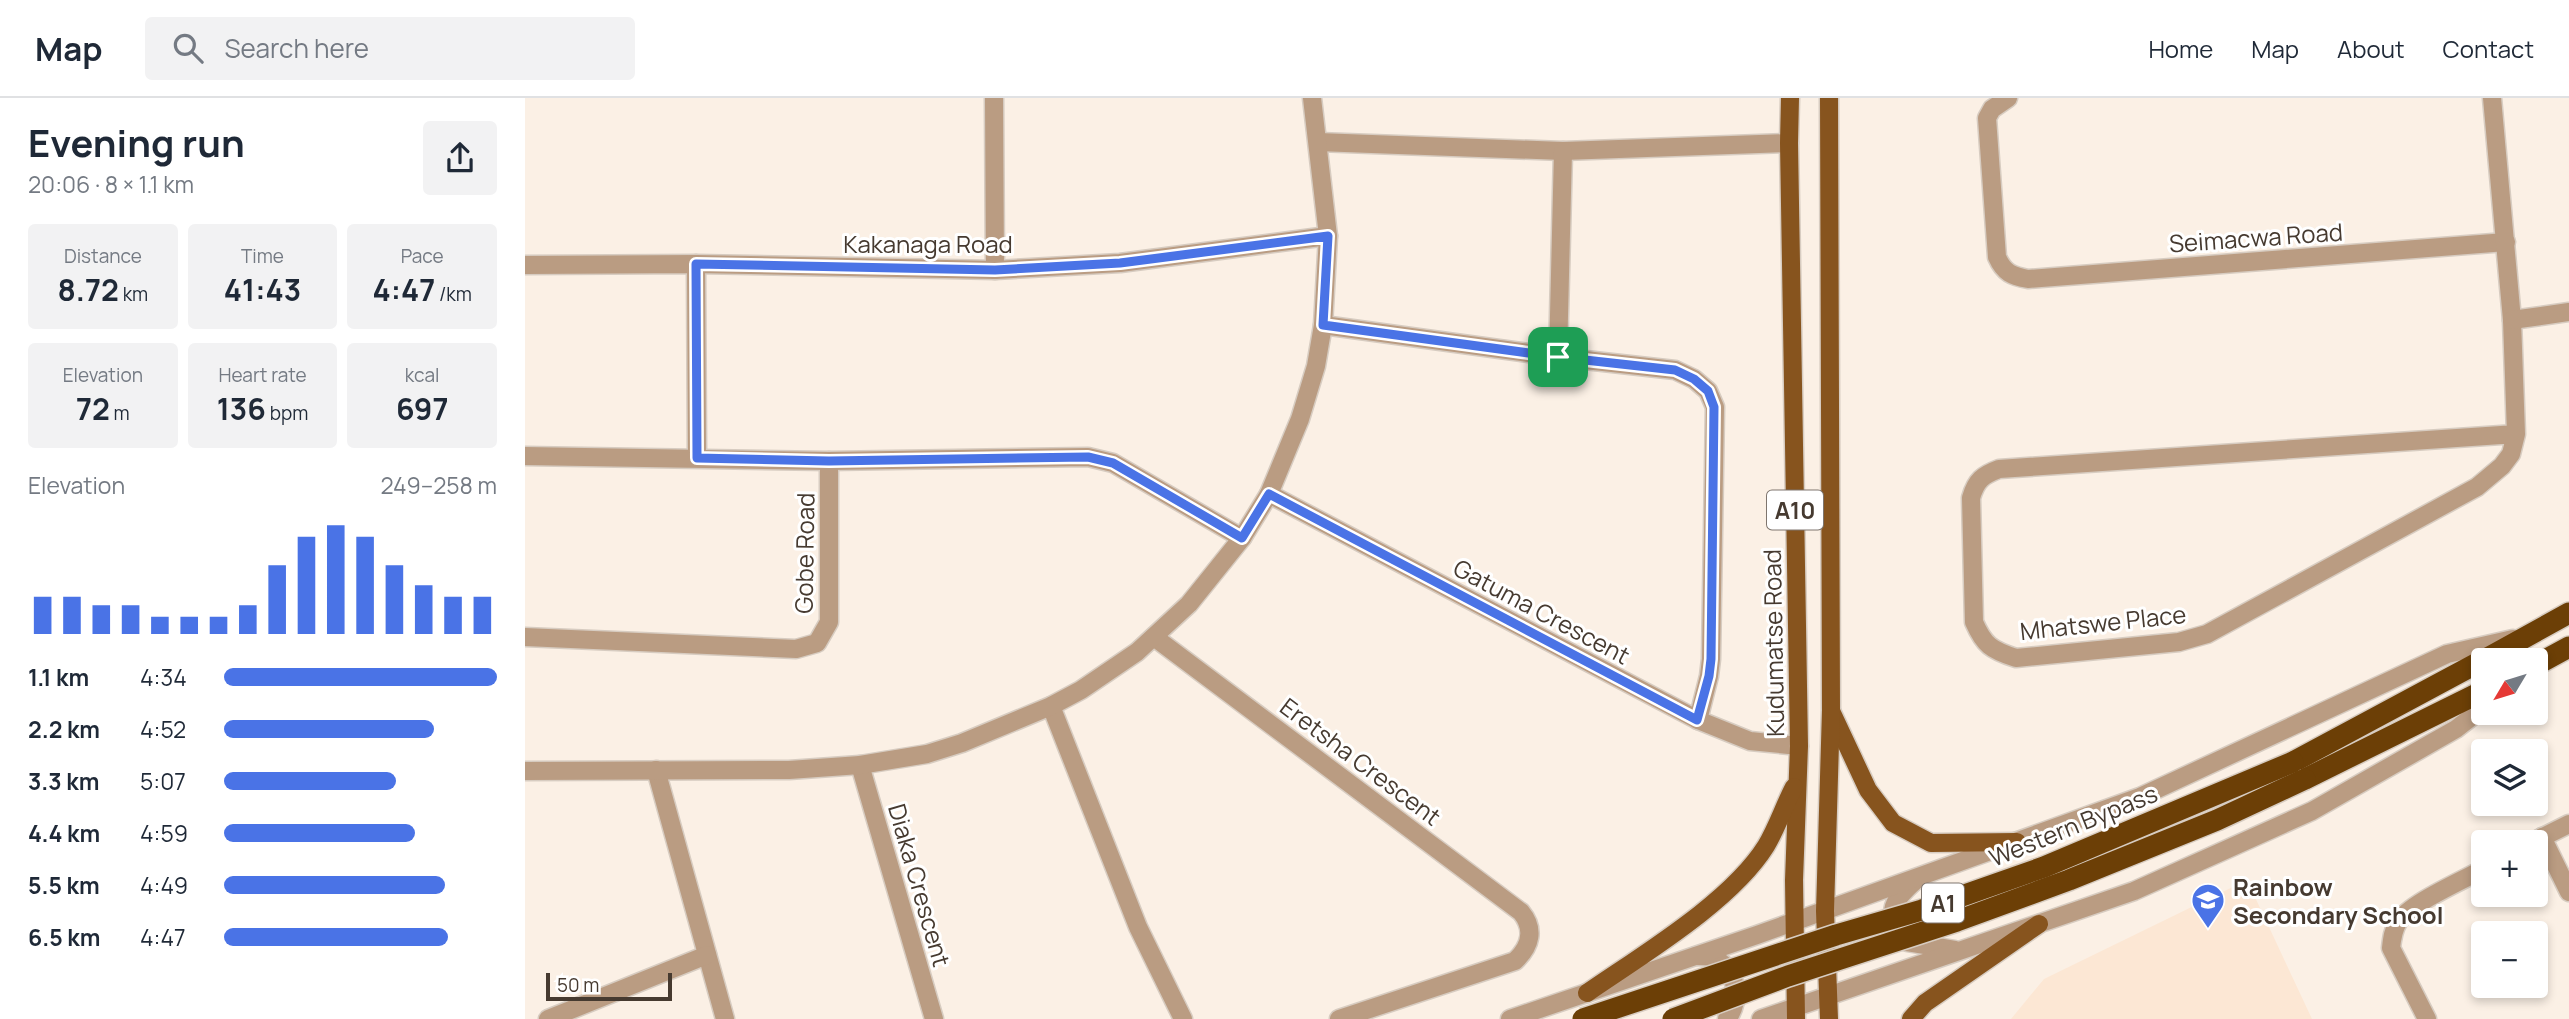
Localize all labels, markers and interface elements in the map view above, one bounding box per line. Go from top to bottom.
search box [145,17,635,80]
text: Map [35,26,103,71]
icon: search [169,29,207,67]
text: Search here [225,30,369,66]
text: Home [2148,32,2213,65]
text: Map [2251,32,2299,65]
text: About [2337,32,2405,65]
text: Contact [2443,32,2534,65]
text: Evening run [28,116,245,168]
button: share [423,121,497,195]
text: 20:06 · 8 × 1.1 km [28,168,194,200]
street label: Seimacwa Road [2168,214,2344,260]
street label: Kakanaga Road [843,227,1013,260]
text: Distance [64,243,142,269]
text: Time [241,243,284,269]
text: Pace [401,243,444,269]
text: 8.72 [57,269,119,310]
text: 41:43 [224,269,301,310]
text: 4:47 [372,269,435,310]
text: km [119,281,148,307]
text: /km [435,281,472,307]
pin [1528,327,1588,387]
icon: arrive [1539,338,1577,376]
text: Elevation [63,362,143,388]
text: Heart rate [218,362,307,388]
text: kcal [405,362,440,388]
text: 72 [76,388,110,429]
text: 136 [217,388,266,429]
text: 697 [396,388,448,429]
text: m [110,400,130,426]
text: bpm [266,400,308,426]
text: Elevation [28,469,125,501]
text: 249–258 m [380,469,497,501]
road number: A10 [1767,490,1823,530]
street label: Gobe Road [786,492,822,614]
street label: Kudumatse Road [1755,549,1791,737]
street label: Gatuma Crescent [1448,551,1636,671]
street label: Mhatswe Place [2018,597,2188,647]
north arrow [2471,648,2548,724]
map controls [2471,648,2548,998]
text: 1.1 km [28,661,89,693]
text: 4:34 [140,661,187,693]
street label: Eretsha Crescent [1274,690,1448,832]
text: 2.2 km [28,713,100,745]
text: 4:52 [140,713,186,745]
button: layers [2471,739,2548,816]
text: 3.3 km [28,765,99,797]
text: 5:07 [140,765,186,797]
street label: Western Bypass [1984,776,2162,874]
street label: Diaka Crescent [881,800,959,970]
text: 4.4 km [28,817,100,849]
text: 4:59 [140,817,188,849]
button: + [2471,830,2548,907]
text: 5.5 km [28,869,100,901]
text: 4:49 [140,869,188,901]
place label: Rainbow Secondary School [2233,870,2443,931]
school or university icon: Rainbow Secondary School [2189,881,2227,930]
road number: A1 [1922,884,1964,922]
text: 6.5 km [28,921,100,953]
text: 4:47 [140,921,186,953]
button: − [2471,921,2548,998]
scale bar [546,970,672,1002]
text: 50 m [557,972,599,998]

